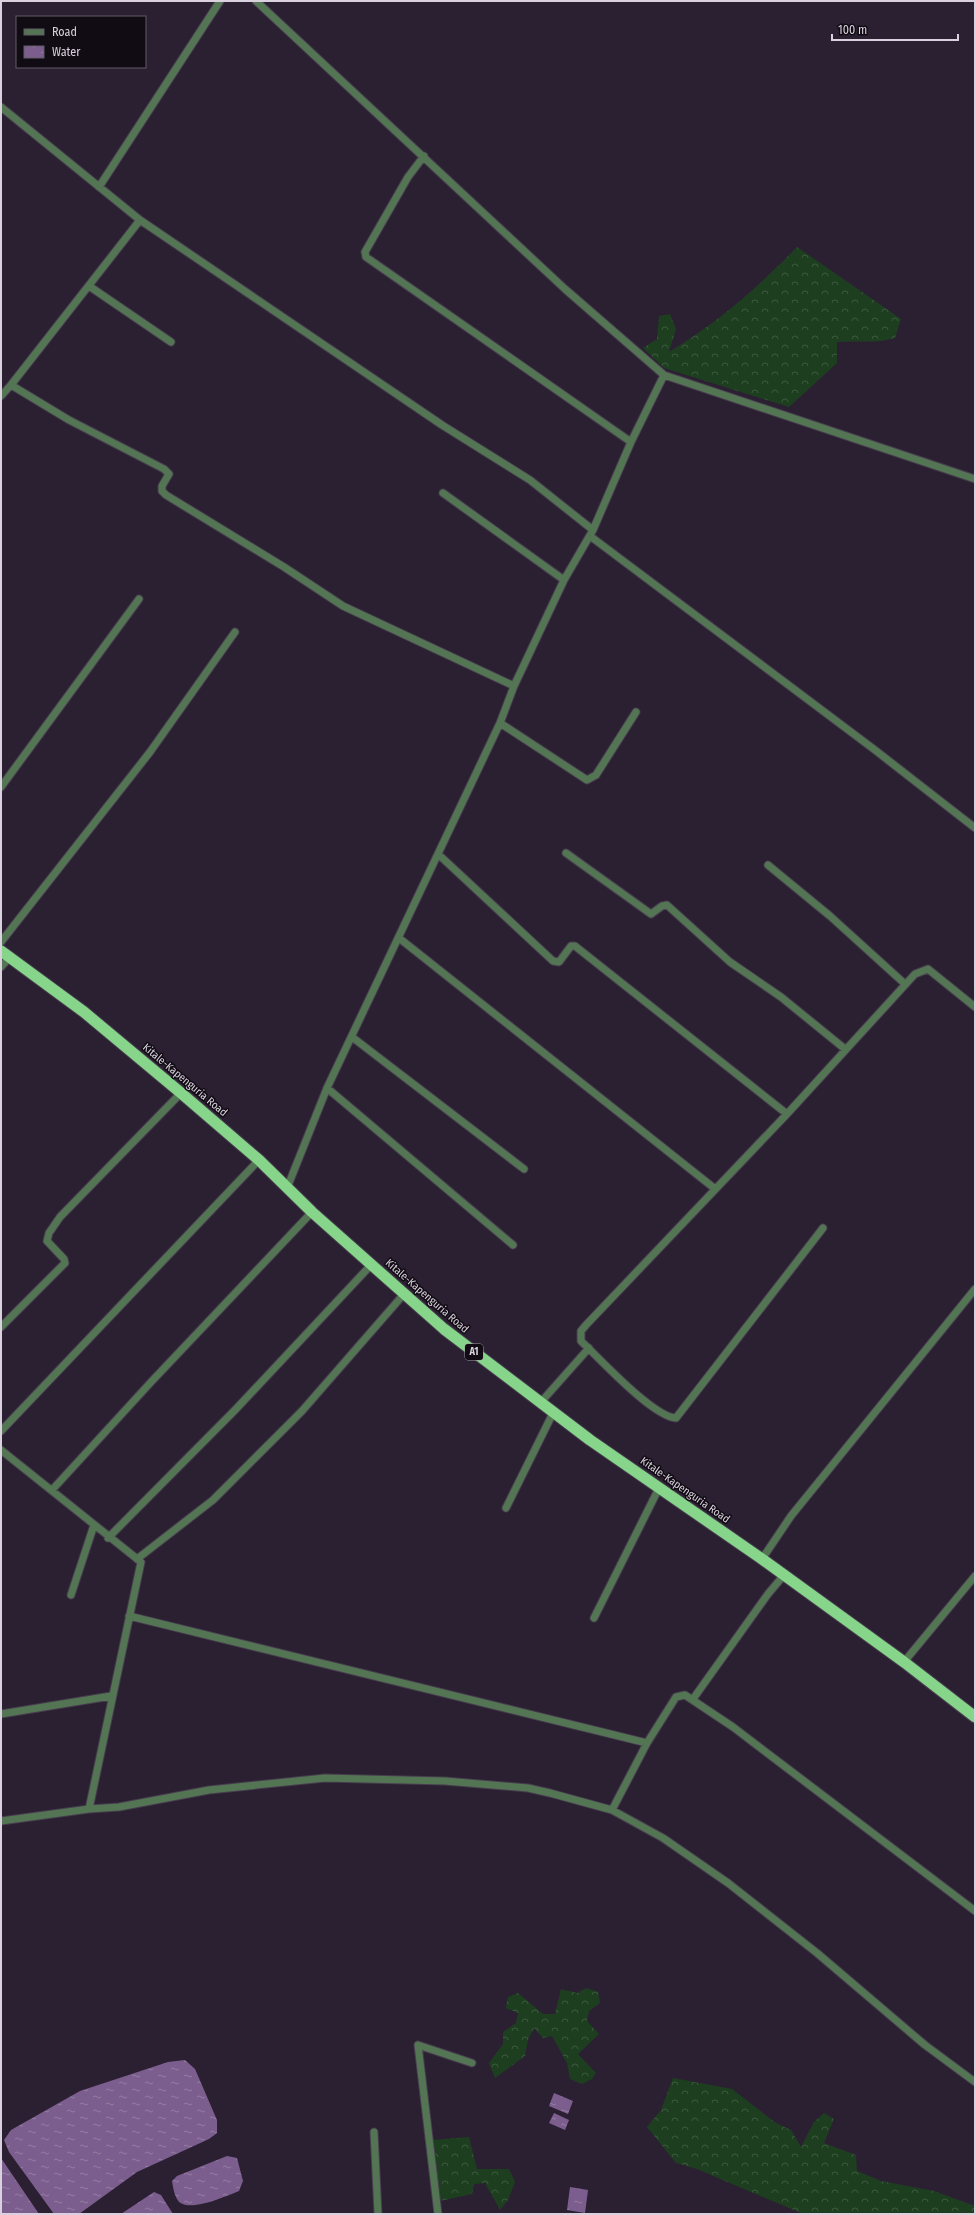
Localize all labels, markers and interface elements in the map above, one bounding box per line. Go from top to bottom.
legend [16,16,146,68]
scale bar [832,16,958,42]
text: 100 m [838,23,867,37]
text: Road [52,25,77,39]
text: Water [52,45,81,59]
street label: Kitale-Kapenguria Road [140,1041,230,1119]
street label: Kitale-Kapenguria Road [383,1256,471,1336]
road number: A1 [465,1344,483,1360]
street label: Kitale-Kapenguria Road [638,1454,732,1526]

